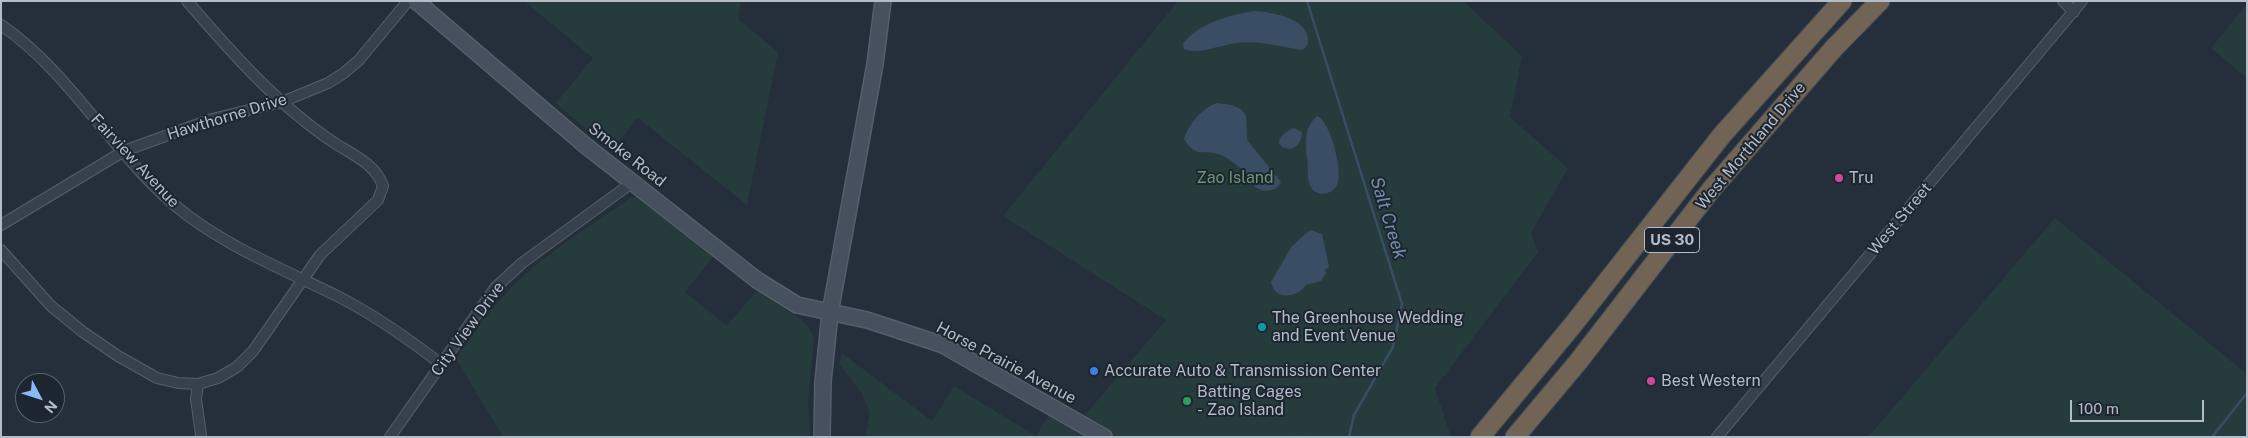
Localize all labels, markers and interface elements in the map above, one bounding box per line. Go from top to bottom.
street label: West Morthland Drive [1692,78,1810,214]
street label: Hawthorne Drive [165,90,289,144]
street label: Fairview Avenue [87,110,183,212]
street label: Smoke Road [584,119,670,191]
park label: Zao Island [1196,168,1274,188]
place label: Tru [1849,168,1874,188]
marker: Tru [1833,172,1845,184]
water label: Salt Creek [1365,174,1411,262]
street label: West Street [1864,179,1936,259]
road number: US 30 [1644,228,1700,252]
street label: City View Drive [427,278,509,380]
place label: The Greenhouse Wedding and Event Venue [1272,308,1464,346]
street label: Horse Prairie Avenue [933,318,1079,408]
marker: The Greenhouse Wedding and Event Venue [1256,321,1268,333]
place label: Accurate Auto & Transmission Center [1104,361,1381,381]
marker: Accurate Auto & Transmission Center [1088,365,1100,377]
place label: Best Western [1661,371,1761,391]
north arrow [15,373,65,423]
marker: Best Western [1645,375,1657,387]
place label: Batting Cages - Zao Island [1197,382,1302,420]
scale bar [2073,390,2207,422]
marker: Batting Cages - Zao Island [1181,395,1193,407]
text: N [41,398,60,416]
text: 100 m [2078,400,2119,417]

